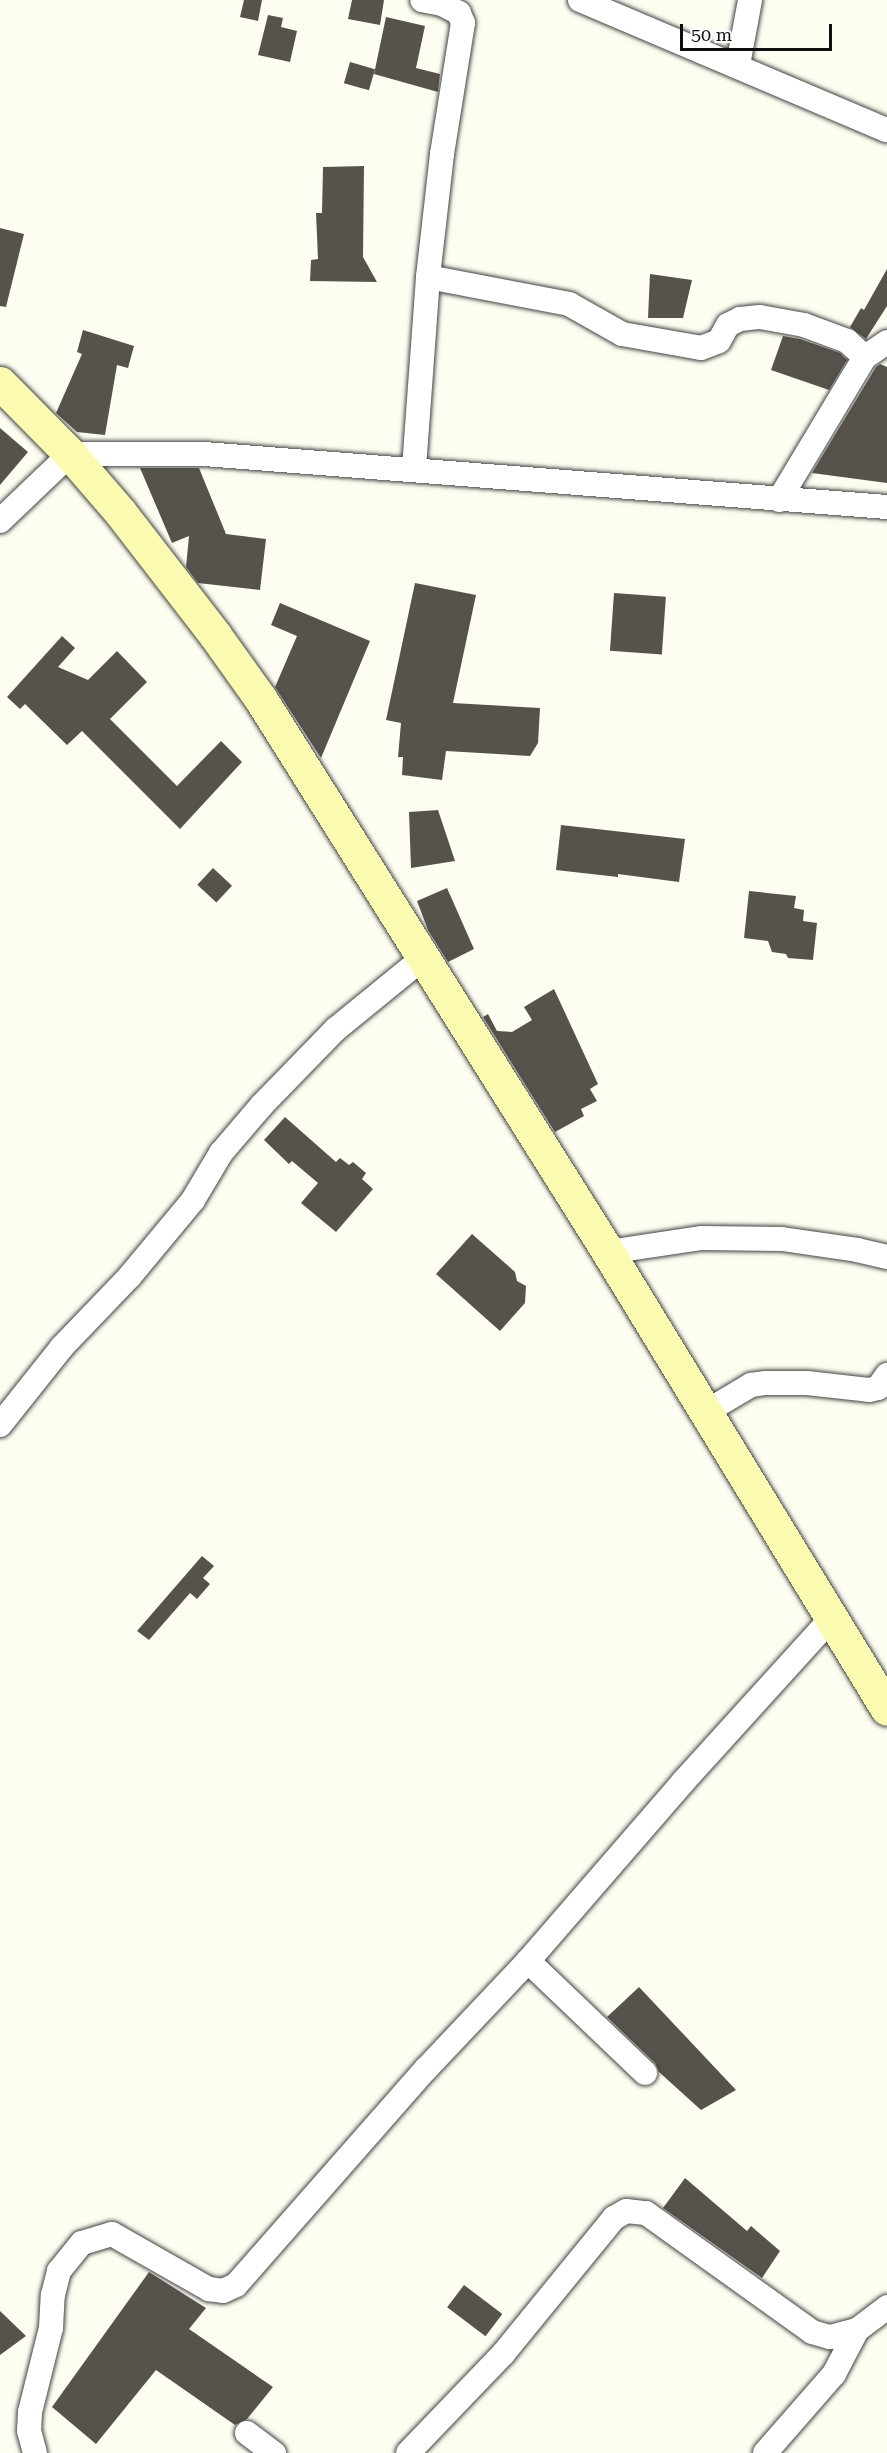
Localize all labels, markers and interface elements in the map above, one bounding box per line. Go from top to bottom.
scale bar [683,12,834,50]
text: 50 m [691,24,732,45]

